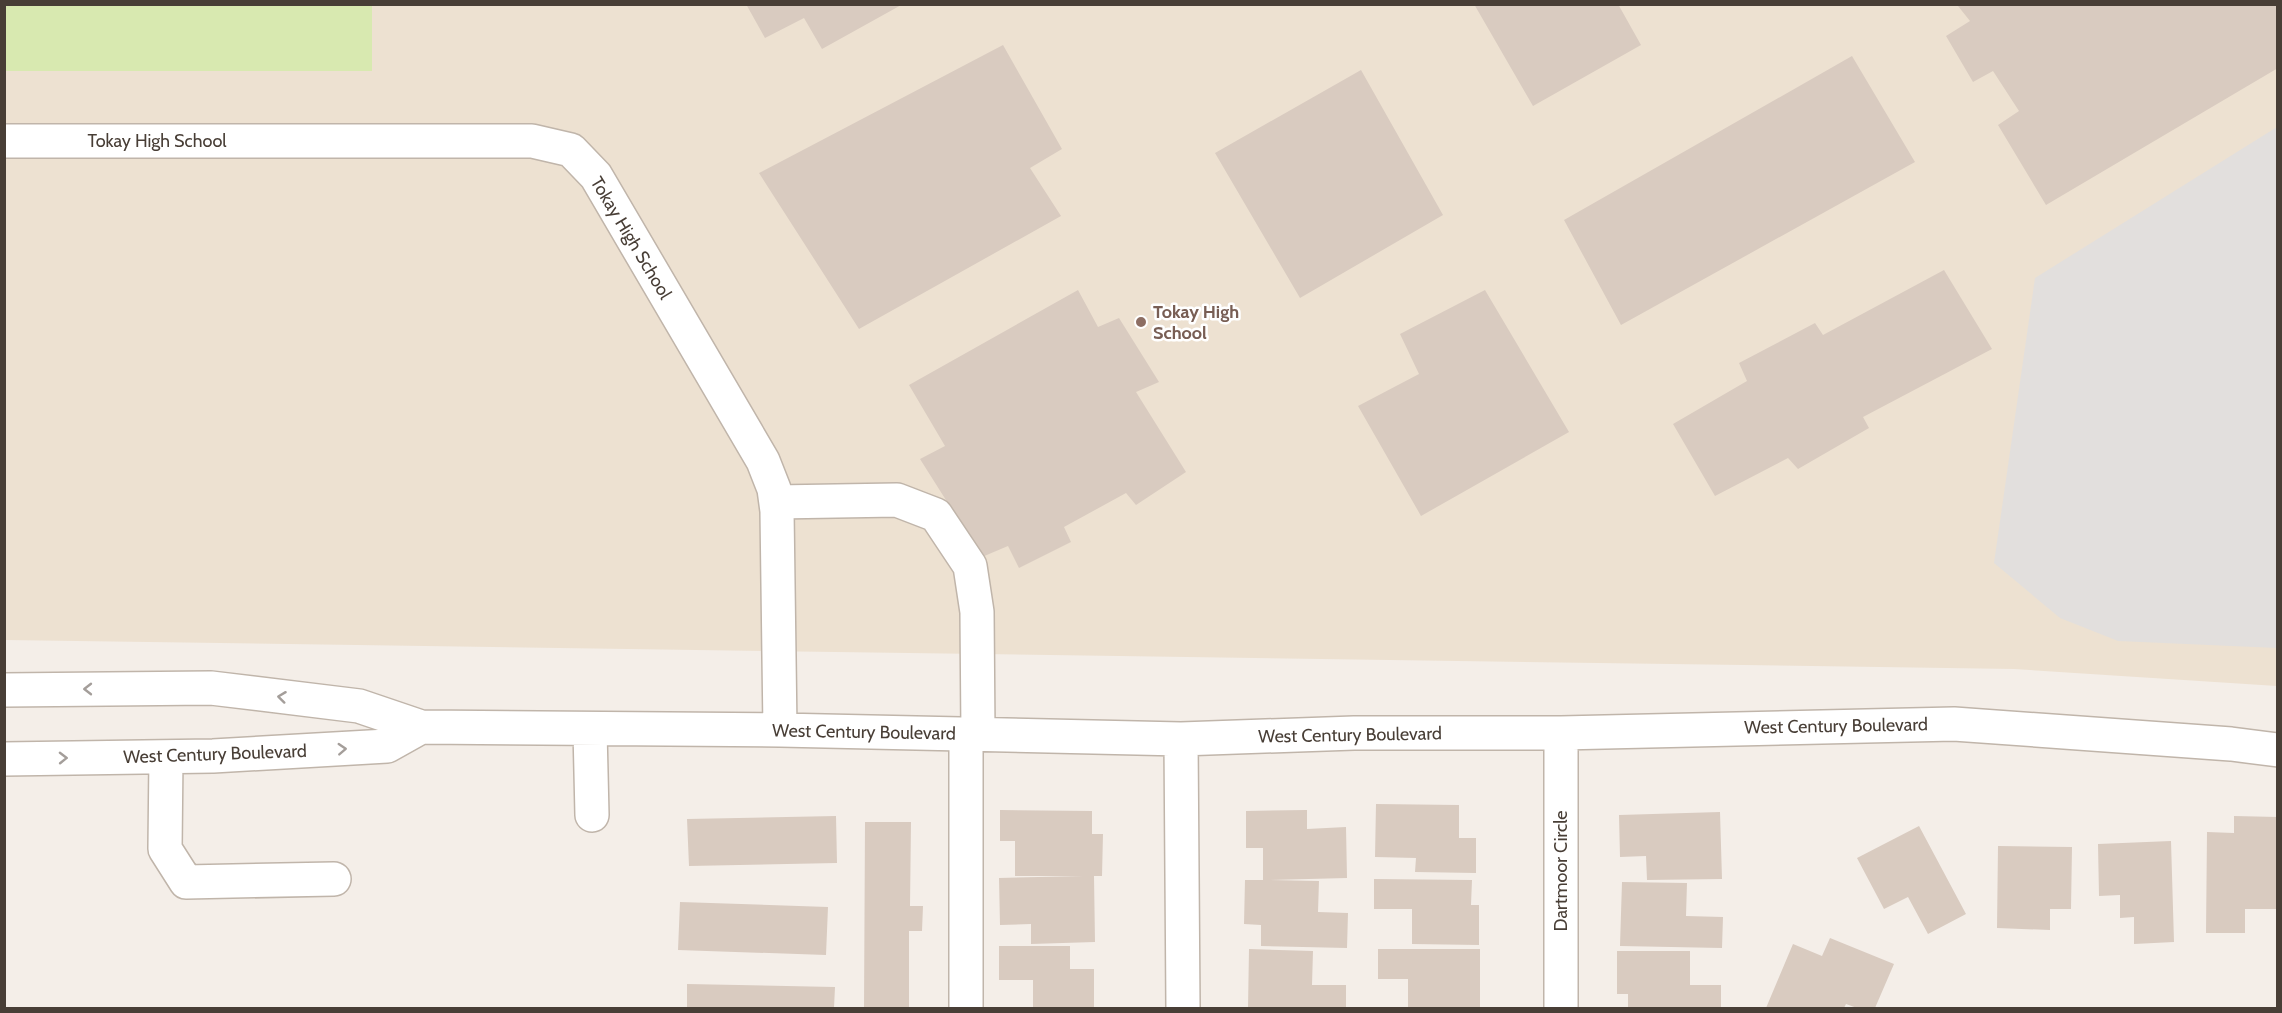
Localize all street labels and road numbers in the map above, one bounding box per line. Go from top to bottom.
street label: Tokay High School [87,130,227,152]
street label: Tokay High School [586,173,677,304]
street label: West Century Boulevard [1744,713,1928,739]
street label: West Century Boulevard [772,719,956,745]
street label: West Century Boulevard [1258,722,1442,748]
street label: West Century Boulevard [123,740,307,768]
street label: Dartmoor Circle [1550,810,1572,932]

